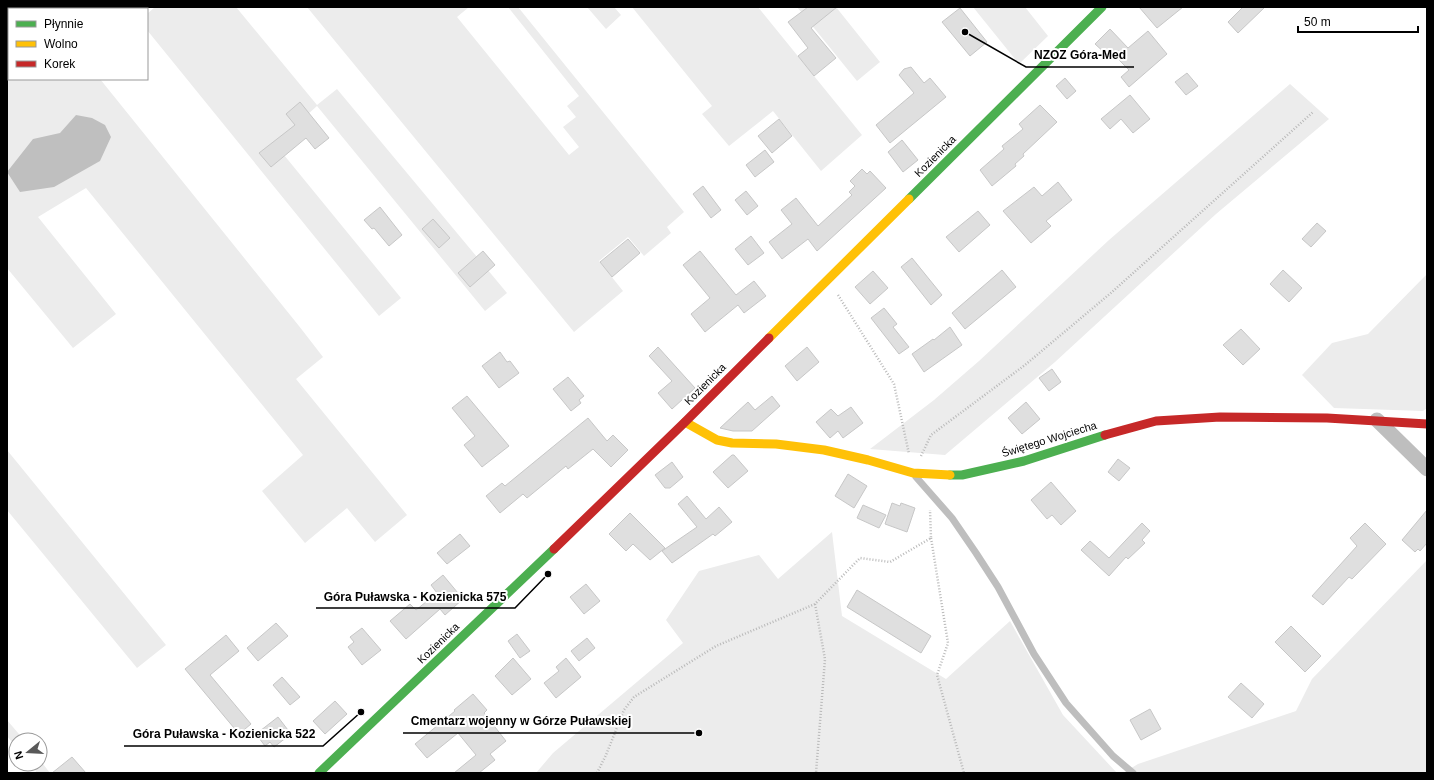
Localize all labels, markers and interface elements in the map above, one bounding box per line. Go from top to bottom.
legend [8,8,148,80]
scale bar [1298,8,1418,34]
text: 50 m [1304,15,1331,29]
text: Płynnie [44,17,84,31]
text: Wolno [44,37,78,51]
callout: NZOZ Góra-Med [1026,43,1134,67]
text: NZOZ Góra-Med [1034,48,1126,62]
text: Korek [44,57,76,71]
street label: Kozienicka [912,132,959,179]
street label: Kozienicka [682,360,729,407]
street label: Świętego Wojciecha [1000,419,1099,459]
callout: Góra Puławska - Kozienicka 575 [316,584,515,608]
text: Góra Puławska - Kozienicka 575 [324,590,507,604]
street label: Kozienicka [415,620,462,666]
callout: Cmentarz wojenny w Górze Puławskiej [403,709,639,733]
text: Cmentarz wojenny w Górze Puławskiej [411,714,631,728]
callout: Góra Puławska - Kozienicka 522 [124,722,323,746]
text: Góra Puławska - Kozienicka 522 [133,727,316,741]
north arrow [8,732,48,772]
text: N [12,749,25,761]

